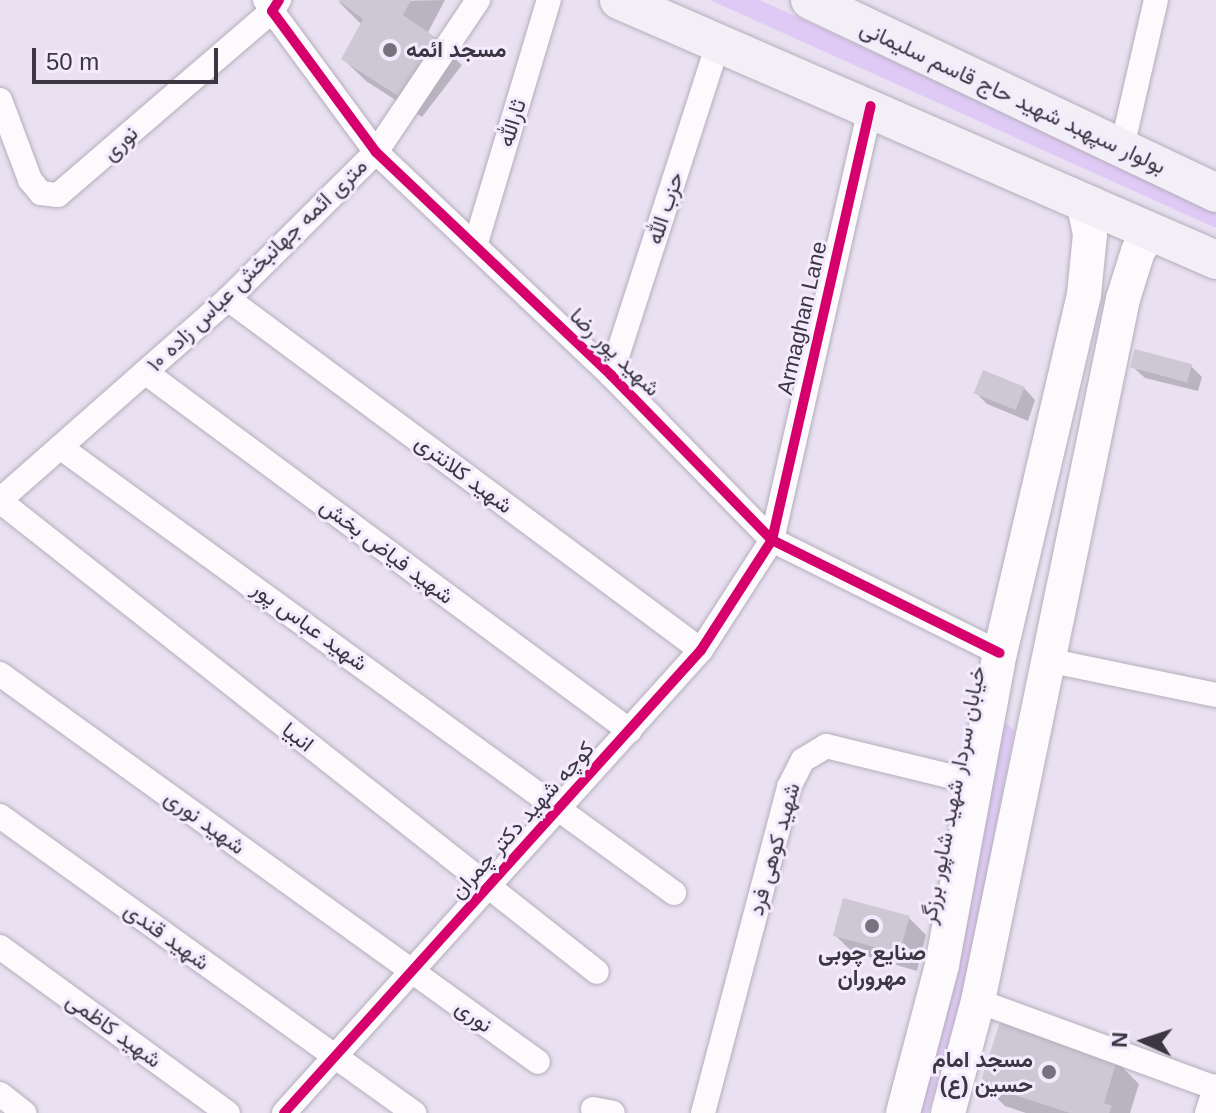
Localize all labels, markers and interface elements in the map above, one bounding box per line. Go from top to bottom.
street label: بولوار سپهبد شهید حاج قاسم سلیمانی [856,14,1170,180]
scale bar [36,32,222,82]
place label: مسجد ائمه [406,37,507,63]
marker: مسجد ائمه [381,41,399,59]
text: 50 m [46,48,99,75]
street label: ثارالله [492,96,532,150]
street label: نوری [97,120,143,166]
street label: ۱۰ متری ائمه جهانبخش عباس زاده [141,153,373,377]
street label: حزب الله [641,168,689,248]
street label: Armaghan Lane [772,239,832,397]
street label: شهید پور رضا [564,302,666,402]
street label: شهید کلانتری [410,429,518,519]
street label: شهید فیاض بخش [315,492,459,610]
street label: شهید عباس پور [247,575,373,677]
street label: خیابان سردار شهید شاپور برزگر [915,664,991,926]
street label: انبیا [277,717,319,757]
street label: کوچه شهید دکتر چمران [444,736,600,904]
street label: شهید کوهی فرد [742,780,806,918]
street label: شهید نوری [160,784,250,860]
street label: شهید قندی [119,896,215,976]
marker: صنایع چوبی مهروران [863,917,881,935]
place label: صنایع چوبی مهروران [818,939,926,990]
street label: شهید کاظمی [61,987,167,1073]
street label: نوری [450,994,498,1038]
north arrow [1104,1001,1184,1081]
text: N [1107,1031,1132,1048]
place label: مسجد امام حسین (ع) [932,1046,1033,1098]
marker: مسجد امام حسین (ع) [1040,1063,1058,1081]

